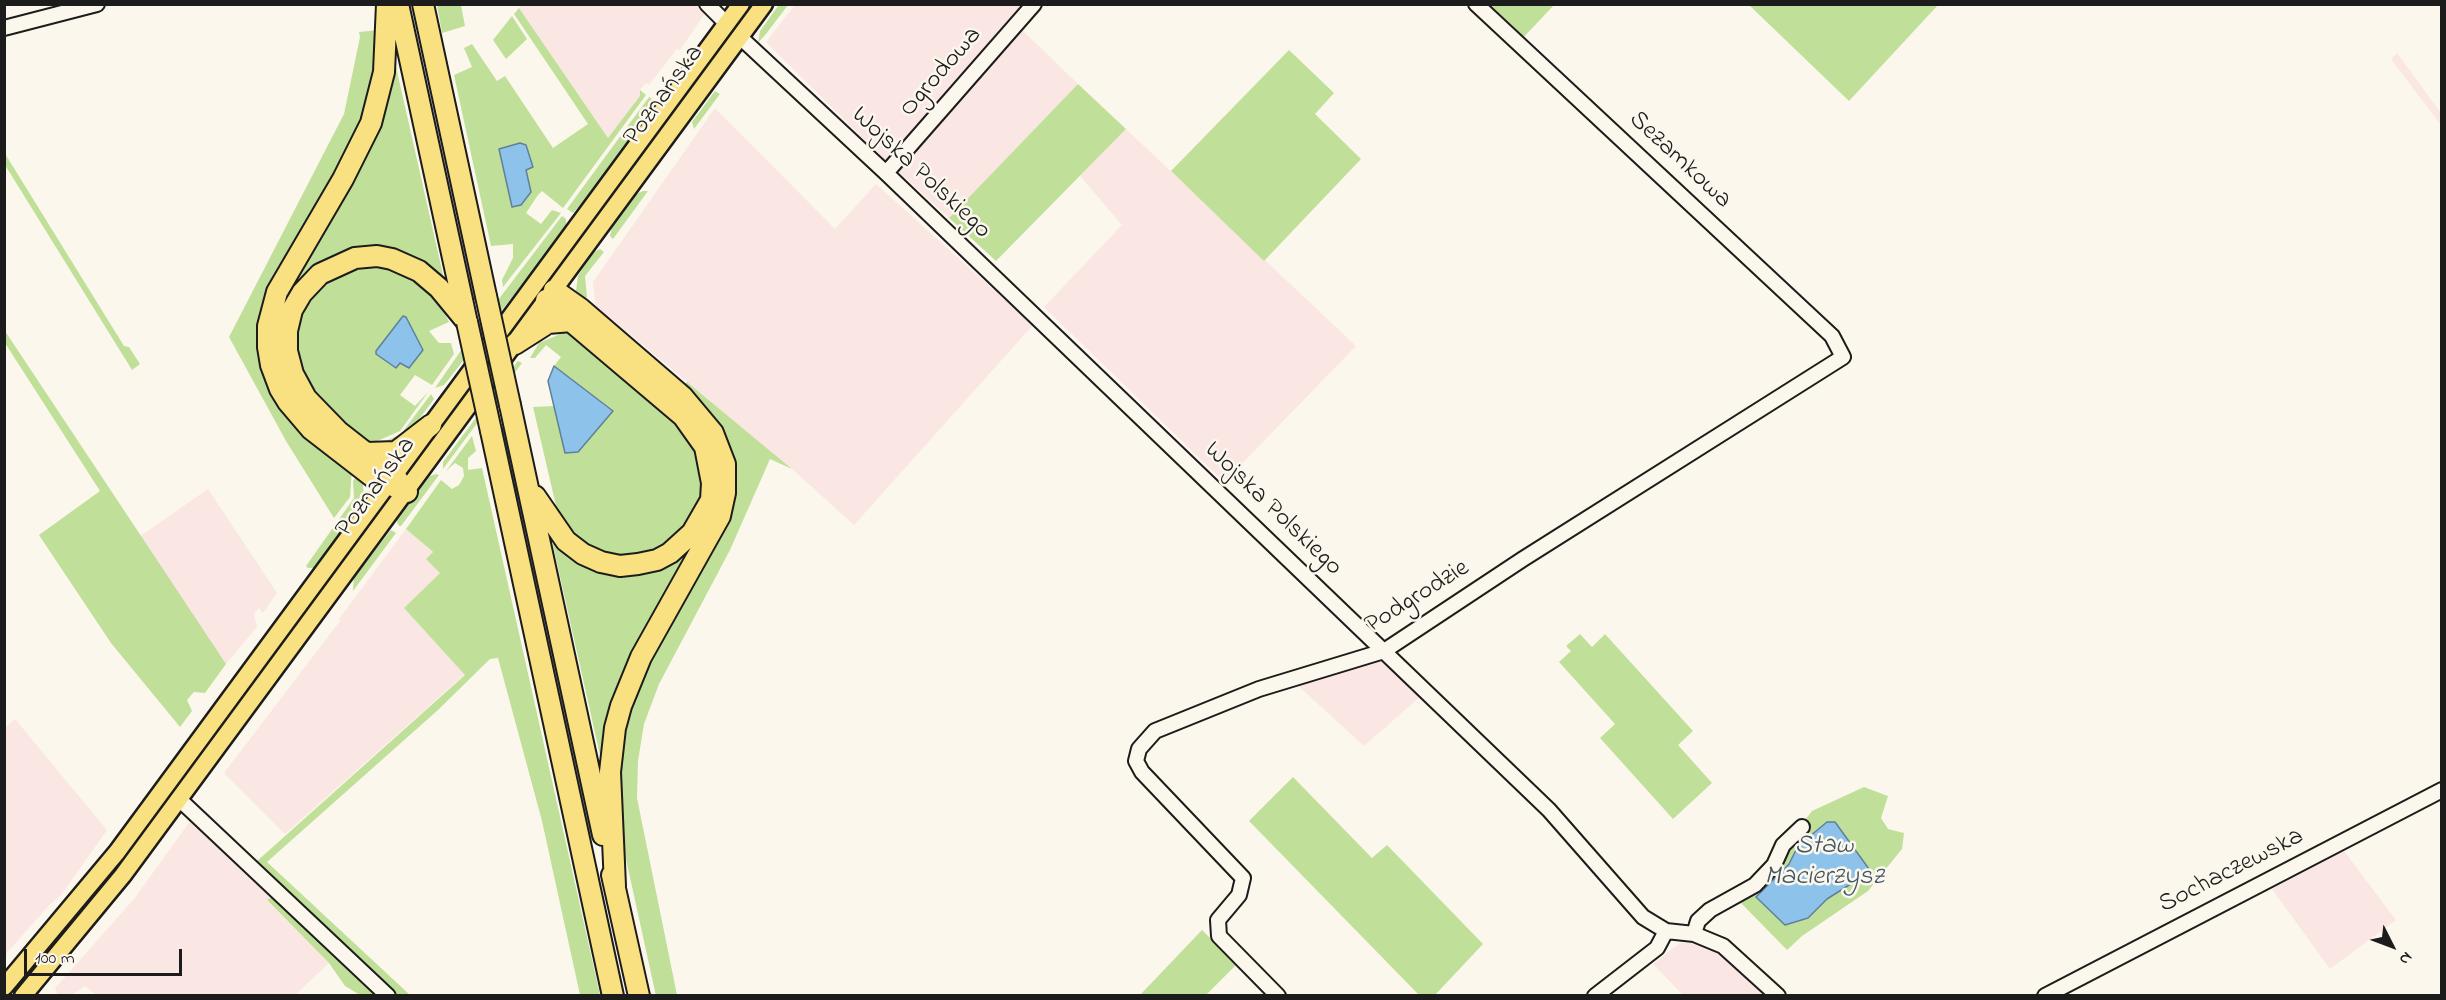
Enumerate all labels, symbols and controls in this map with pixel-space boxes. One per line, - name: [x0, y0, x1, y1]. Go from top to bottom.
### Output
- street label: Ogrodowa: [894, 21, 990, 125]
- street label: Poznańska: [618, 40, 712, 152]
- street label: Wojska Polskiego: [843, 101, 997, 247]
- street label: Sezamkowa: [1621, 105, 1737, 217]
- street label: Poznańska: [330, 432, 424, 544]
- street label: Wojska Polskiego: [1196, 436, 1348, 584]
- street label: Podgrodzie: [1360, 554, 1476, 642]
- street label: Sochaczewska: [2155, 822, 2309, 922]
- water label: Staw Macierzysz: [1764, 832, 1884, 895]
- north arrow: [2362, 916, 2422, 976]
- scale bar: [27, 937, 184, 975]
- text: 100 m: [35, 946, 75, 972]
- text: N: [2393, 946, 2418, 970]

